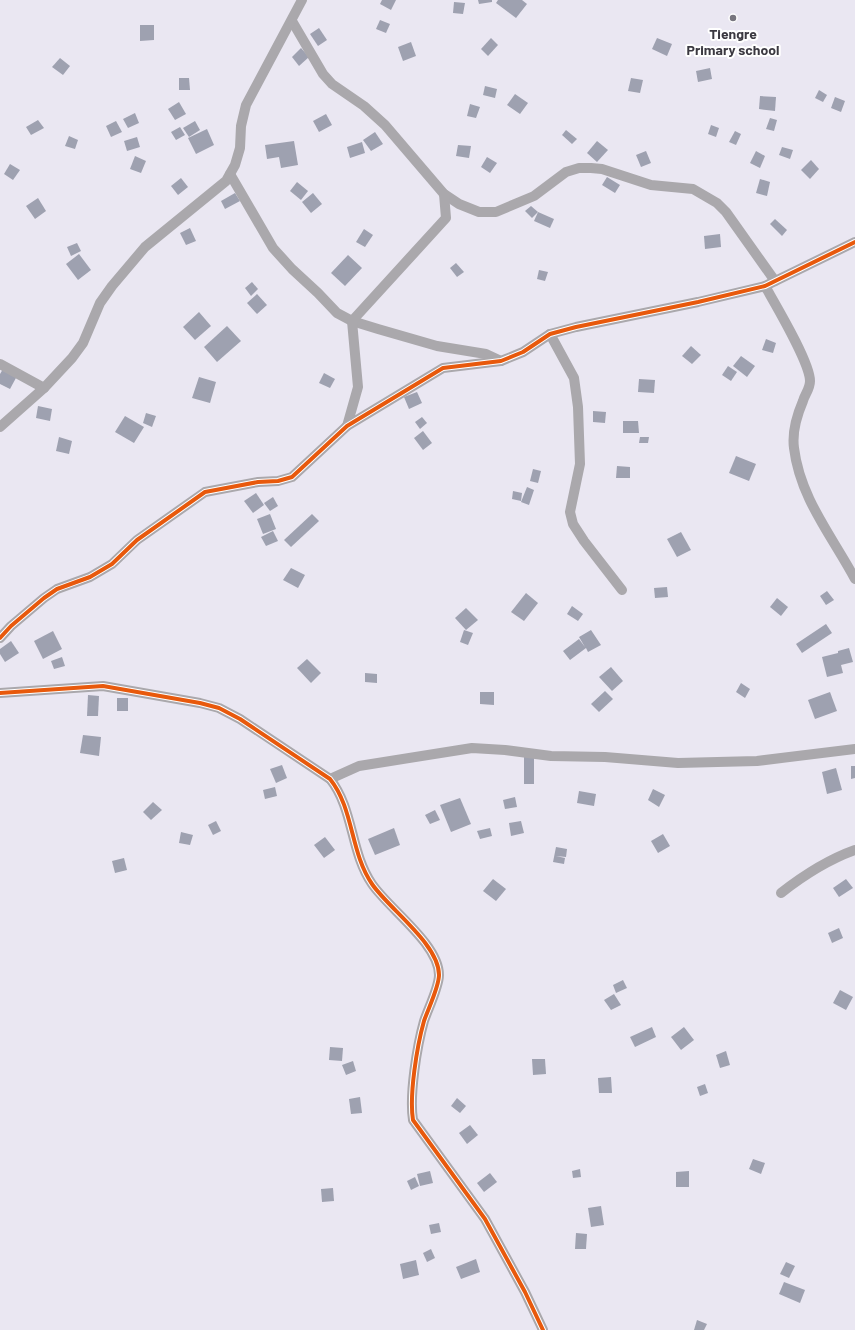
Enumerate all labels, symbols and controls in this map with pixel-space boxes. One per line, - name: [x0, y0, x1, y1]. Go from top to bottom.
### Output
- marker: Tiengre Primary school: [728, 13, 738, 23]
- place label: Tiengre Primary school: [687, 25, 779, 58]

